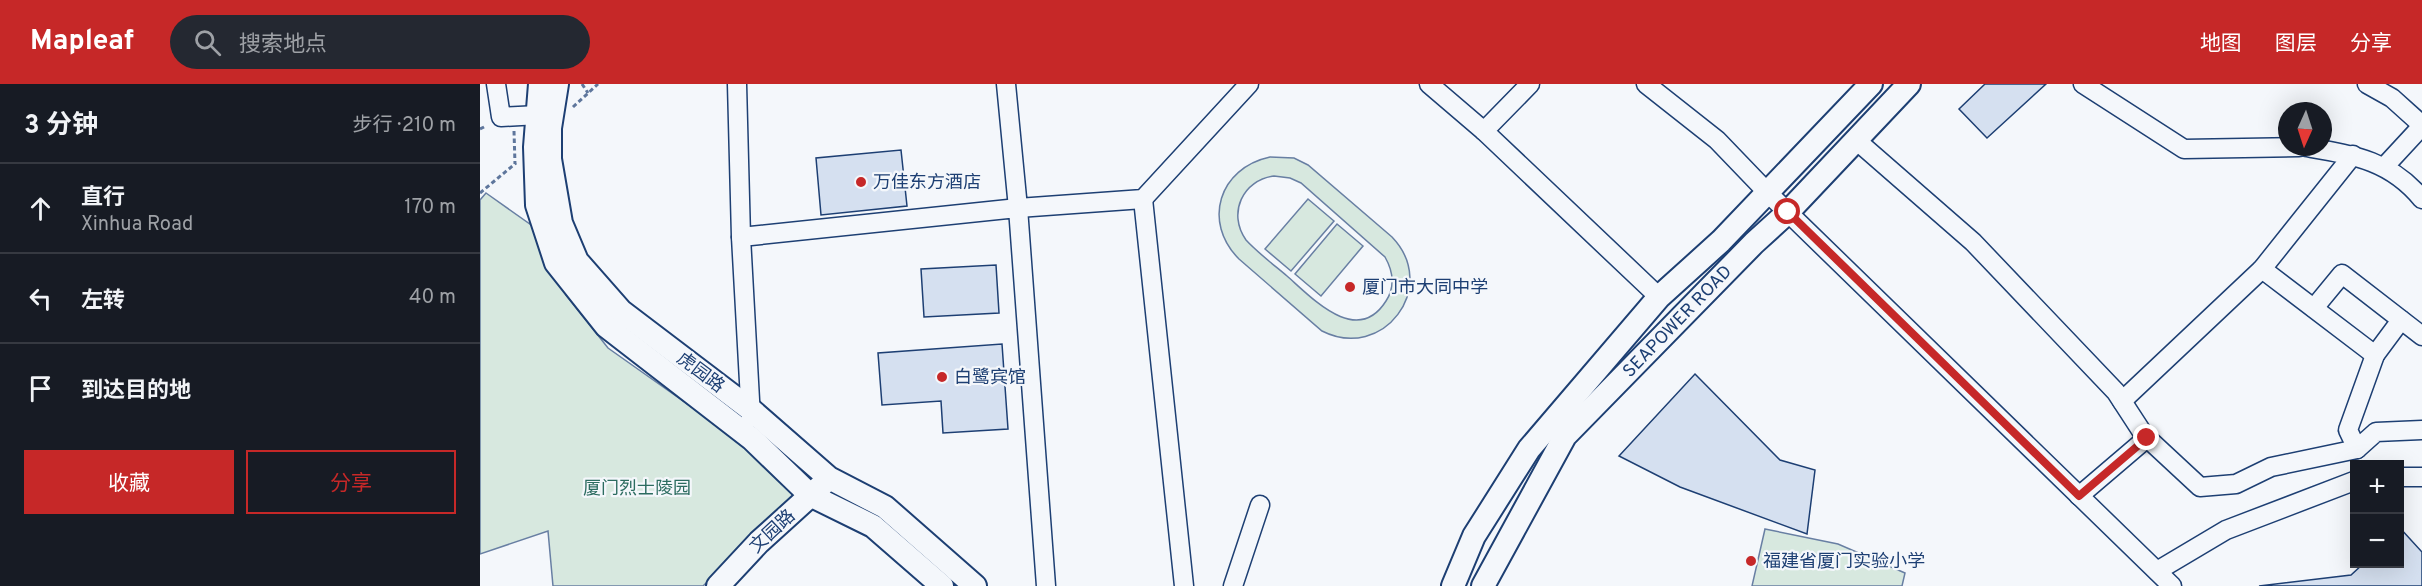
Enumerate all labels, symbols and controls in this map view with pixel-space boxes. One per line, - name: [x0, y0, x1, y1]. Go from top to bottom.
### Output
- search box: [170, 15, 590, 69]
- text: Mapleaf: [30, 24, 134, 60]
- icon: search: [191, 26, 224, 59]
- text: 地图: [2200, 31, 2242, 58]
- text: 图层: [2275, 31, 2317, 58]
- text: 分享: [2350, 31, 2392, 58]
- text: 搜索地点: [239, 32, 327, 59]
- north arrow: [2278, 102, 2332, 156]
- text: 3 分钟: [24, 110, 98, 143]
- text: 步行 · 210 m: [352, 113, 456, 139]
- place label: 万佳东方酒店: [873, 172, 981, 195]
- marker: 万佳东方酒店: [854, 175, 868, 189]
- text: 直行: [81, 185, 125, 212]
- icon: ahead: [24, 192, 57, 225]
- text: 170 m: [404, 195, 456, 221]
- route start: [1774, 198, 1800, 224]
- text: Xinhua Road: [81, 212, 193, 238]
- street label: SEAPOWER ROAD: [1618, 261, 1738, 383]
- place label: 厦门市大同中学: [1362, 277, 1488, 300]
- marker: 厦门市大同中学: [1343, 280, 1357, 294]
- icon: left: [24, 282, 57, 315]
- text: 40 m: [409, 285, 456, 311]
- text: 左转: [81, 288, 125, 315]
- street label: 虎园路: [672, 348, 729, 399]
- place label: 白鹭宾馆: [954, 367, 1026, 390]
- marker: 白鹭宾馆: [935, 370, 949, 384]
- icon: arrive: [24, 372, 57, 405]
- text: 到达目的地: [81, 378, 191, 405]
- route end: [2133, 424, 2159, 450]
- button: 收藏: [24, 450, 234, 514]
- button: 分享: [246, 450, 456, 514]
- map controls: [2350, 460, 2404, 568]
- button: +: [2350, 460, 2404, 514]
- park label: 厦门烈士陵园: [583, 478, 691, 501]
- street label: 文园路: [745, 505, 801, 559]
- button: −: [2350, 514, 2404, 568]
- place label: 福建省厦门实验小学: [1763, 551, 1925, 574]
- marker: 福建省厦门实验小学: [1744, 554, 1758, 568]

